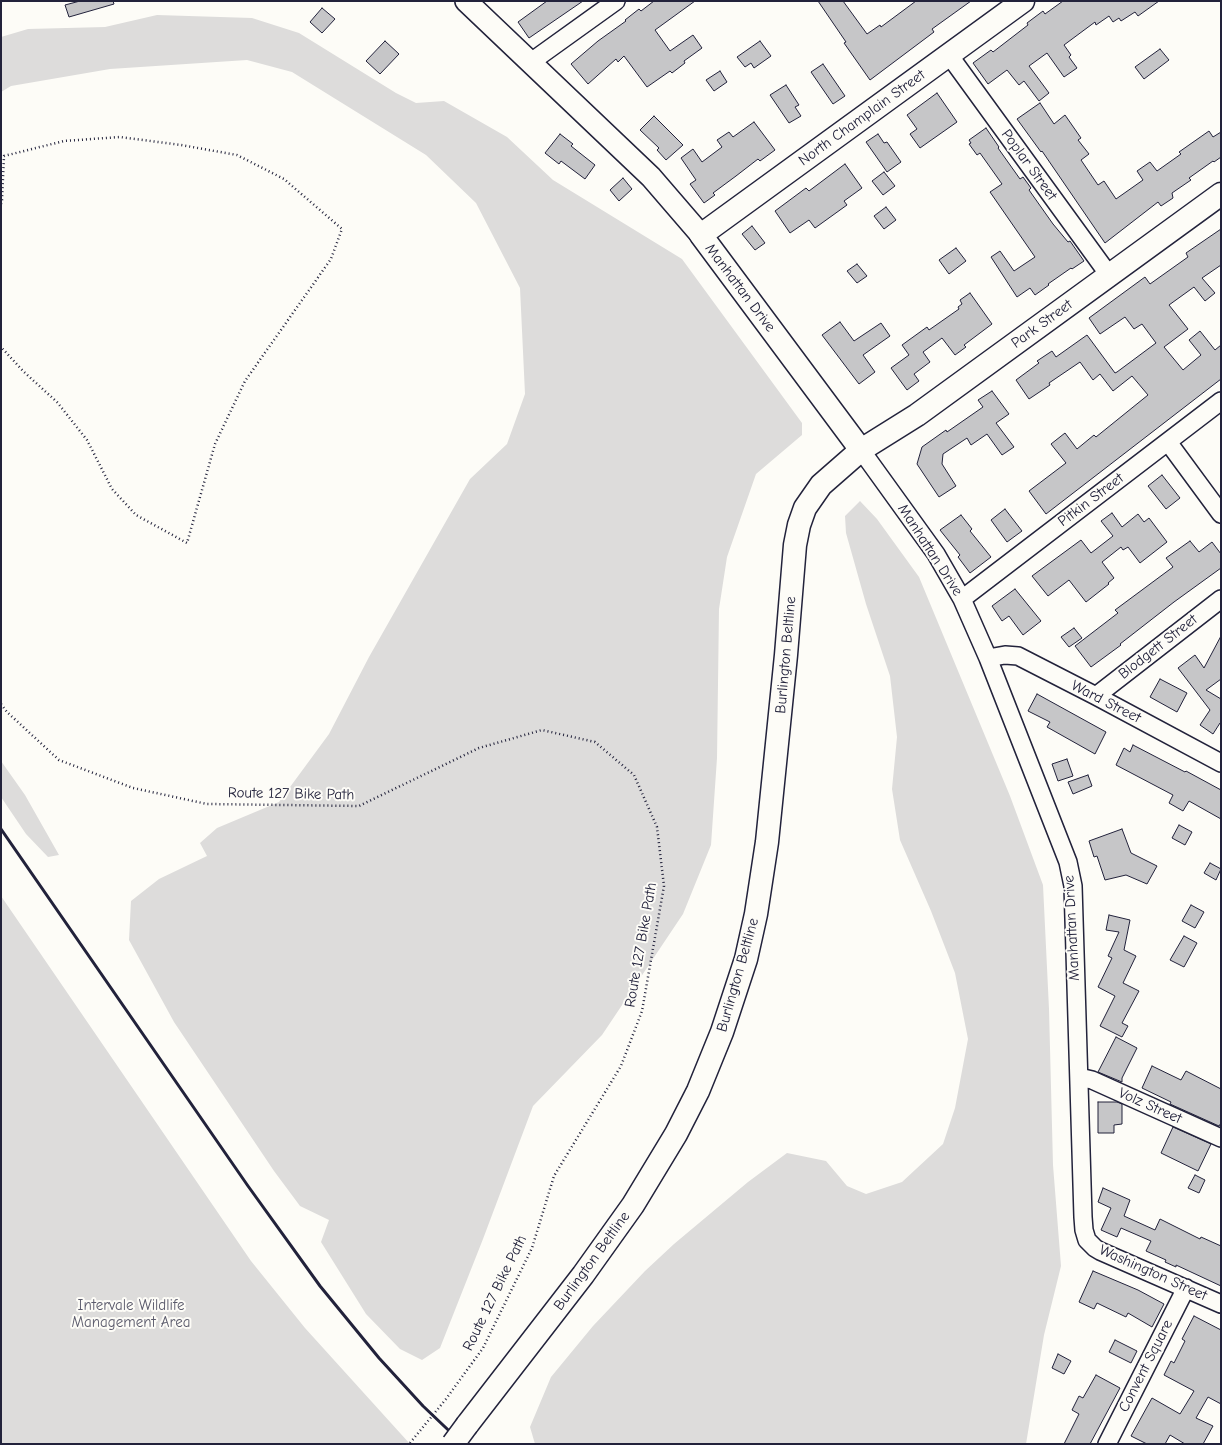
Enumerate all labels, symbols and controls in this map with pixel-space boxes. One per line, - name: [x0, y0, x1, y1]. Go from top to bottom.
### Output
- street label: North Champlain Street: [795, 66, 929, 170]
- street label: Poplar Street: [997, 126, 1061, 204]
- street label: Manhattan Drive: [701, 240, 779, 336]
- street label: Park Street: [1008, 296, 1076, 352]
- street label: Pitkin Street: [1055, 469, 1127, 531]
- street label: Manhattan Drive: [894, 501, 966, 599]
- street label: Burlington Beltline: [772, 596, 800, 714]
- street label: Blodgett Street: [1115, 611, 1201, 683]
- street label: Ward Street: [1068, 677, 1144, 727]
- street label: Route 127 Bike Path: [228, 784, 354, 804]
- street label: Manhattan Drive: [1060, 875, 1084, 981]
- street label: Route 127 Bike Path: [621, 881, 661, 1009]
- street label: Burlington Beltline: [713, 916, 763, 1034]
- street label: Volz Street: [1116, 1084, 1184, 1128]
- street label: Burlington Beltline: [550, 1208, 634, 1314]
- street label: Route 127 Bike Path: [459, 1232, 531, 1354]
- street label: Washington Street: [1096, 1241, 1210, 1305]
- park label: Intervale Wildlife Management Area: [72, 1297, 190, 1332]
- street label: Convent Square: [1115, 1317, 1177, 1415]

